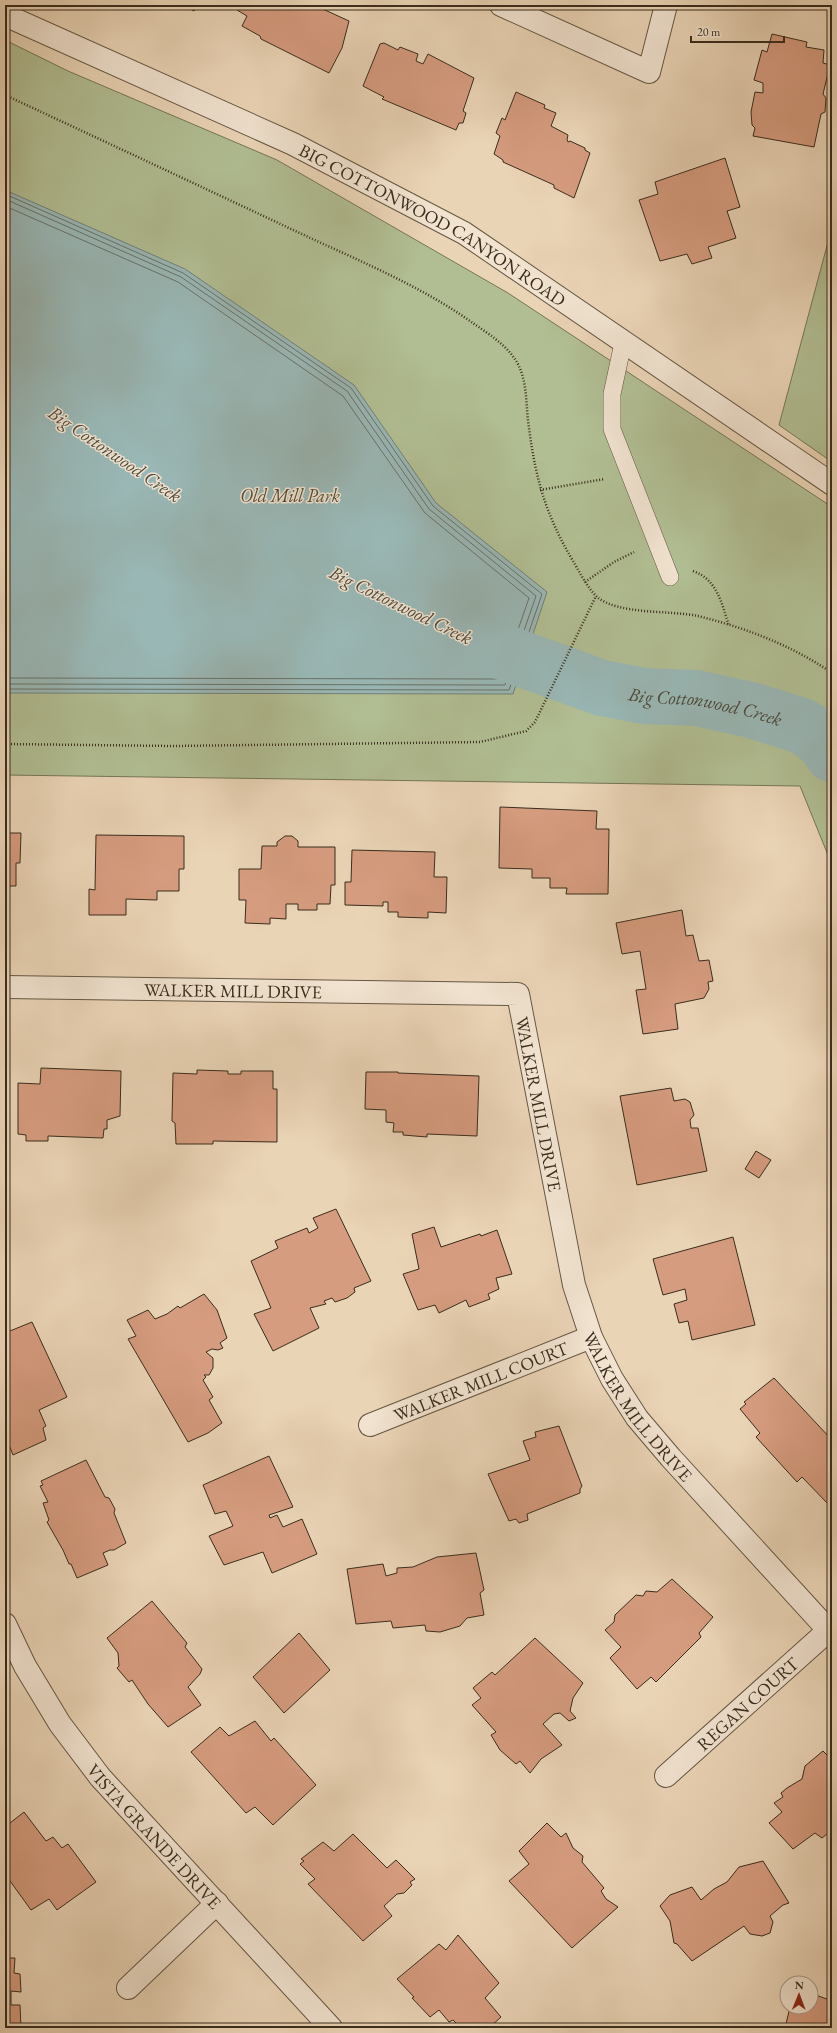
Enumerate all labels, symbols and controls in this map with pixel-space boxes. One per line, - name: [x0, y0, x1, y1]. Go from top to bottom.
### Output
- scale bar: [691, 18, 784, 44]
- text: 20 m: [697, 24, 721, 40]
- street label: BIG COTTONWOOD CANYON ROAD: [296, 138, 571, 311]
- water label: Big Cottonwood Creek: [43, 399, 187, 508]
- park label: Old Mill Park: [240, 484, 340, 507]
- water label: Big Cottonwood Creek: [325, 559, 477, 651]
- water label: Big Cottonwood Creek: [625, 681, 786, 732]
- street label: WALKER MILL DRIVE: [144, 977, 322, 1003]
- street label: WALKER MILL DRIVE: [511, 1014, 567, 1193]
- street label: WALKER MILL DRIVE: [578, 1327, 698, 1486]
- street label: WALKER MILL COURT: [390, 1336, 572, 1426]
- street label: REGAN COURT: [691, 1651, 804, 1755]
- street label: VISTA GRANDE DRIVE: [82, 1759, 227, 1913]
- north arrow: [779, 1975, 819, 2015]
- text: N: [795, 1978, 804, 1992]

